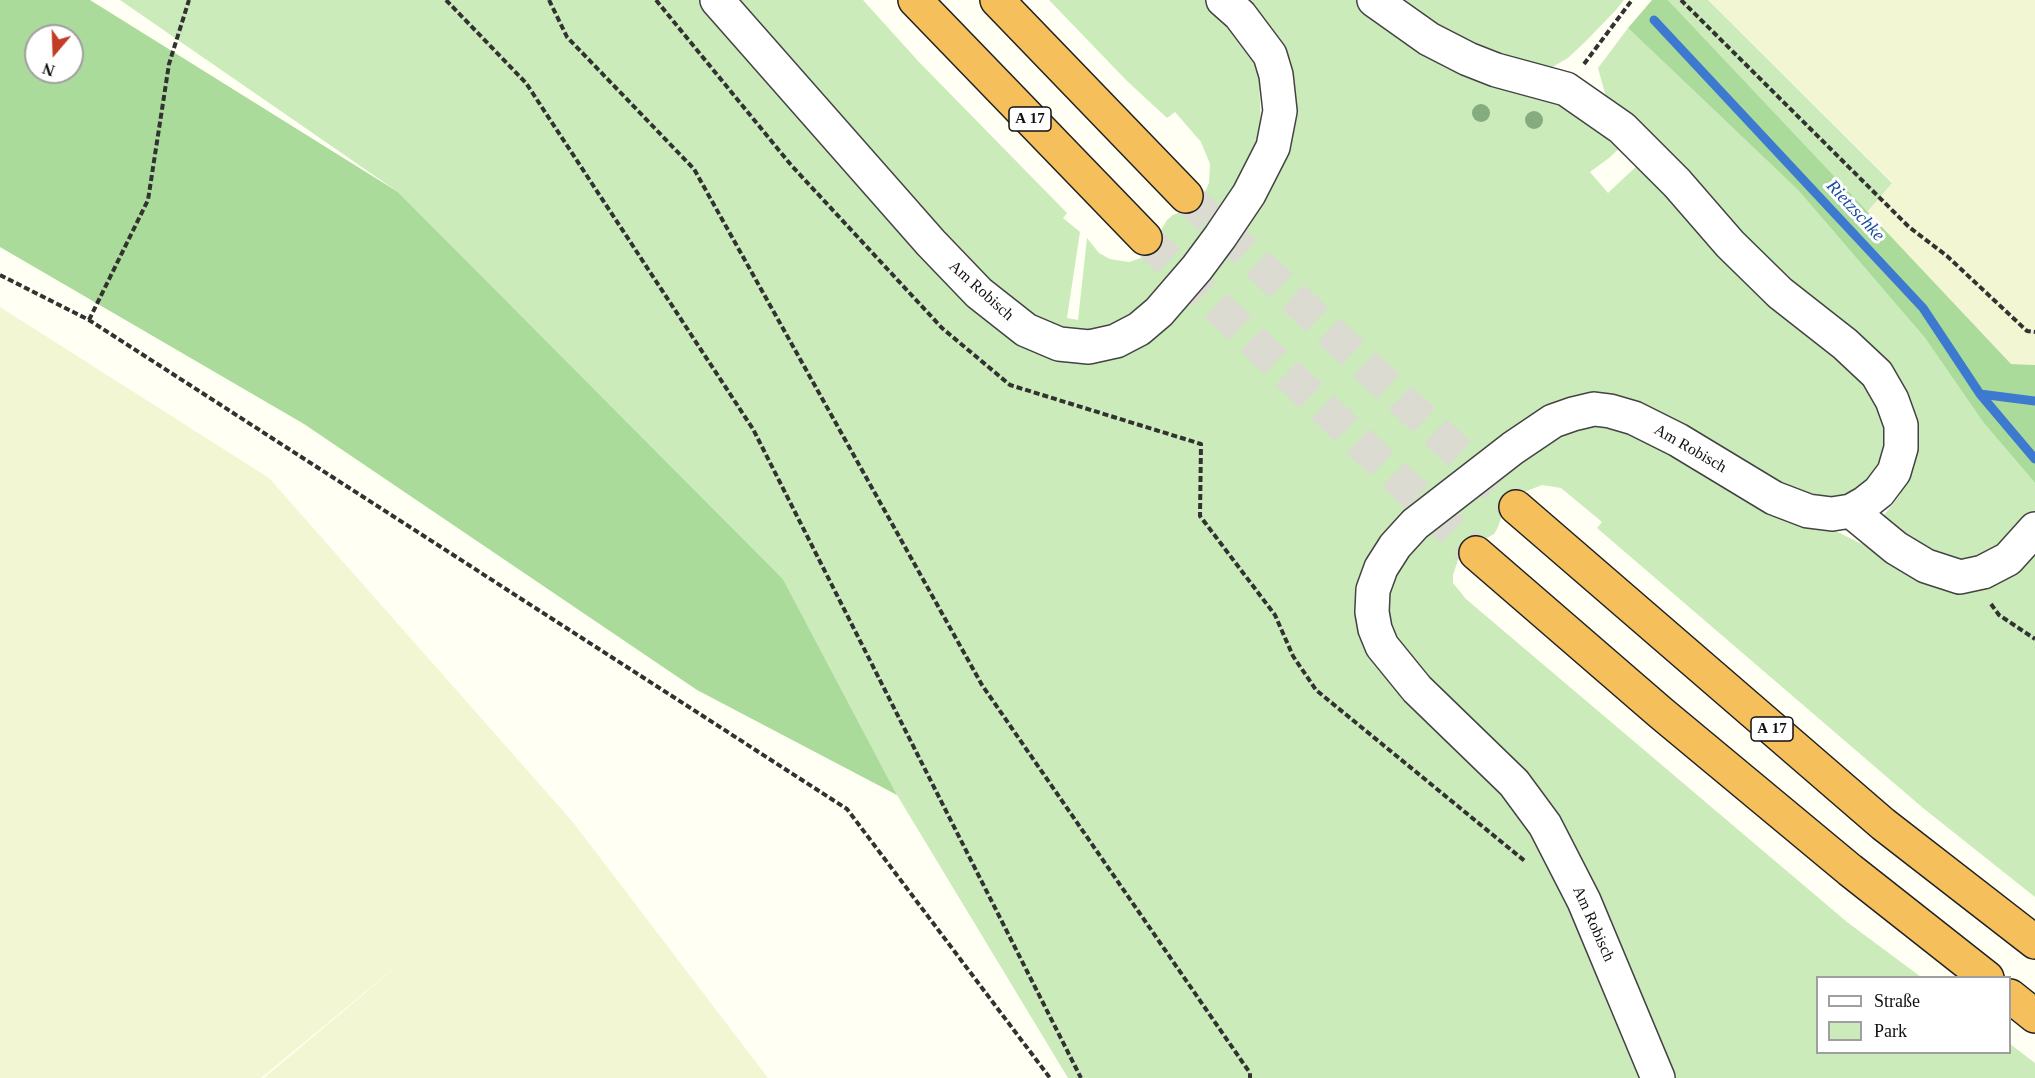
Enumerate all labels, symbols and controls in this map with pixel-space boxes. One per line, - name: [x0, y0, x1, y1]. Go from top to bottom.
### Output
- north arrow: [24, 24, 84, 84]
- text: N: [40, 60, 57, 80]
- road number: A 17: [1009, 107, 1051, 131]
- water label: Rietzschke: [1821, 176, 1889, 246]
- street label: Am Robisch: [945, 257, 1017, 325]
- street label: Am Robisch: [1650, 421, 1730, 477]
- road number: A 17: [1751, 717, 1793, 741]
- street label: Am Robisch: [1568, 883, 1618, 965]
- legend: [1816, 976, 2011, 1054]
- text: Straße: [1874, 991, 1920, 1011]
- text: Park: [1874, 1021, 1907, 1041]

